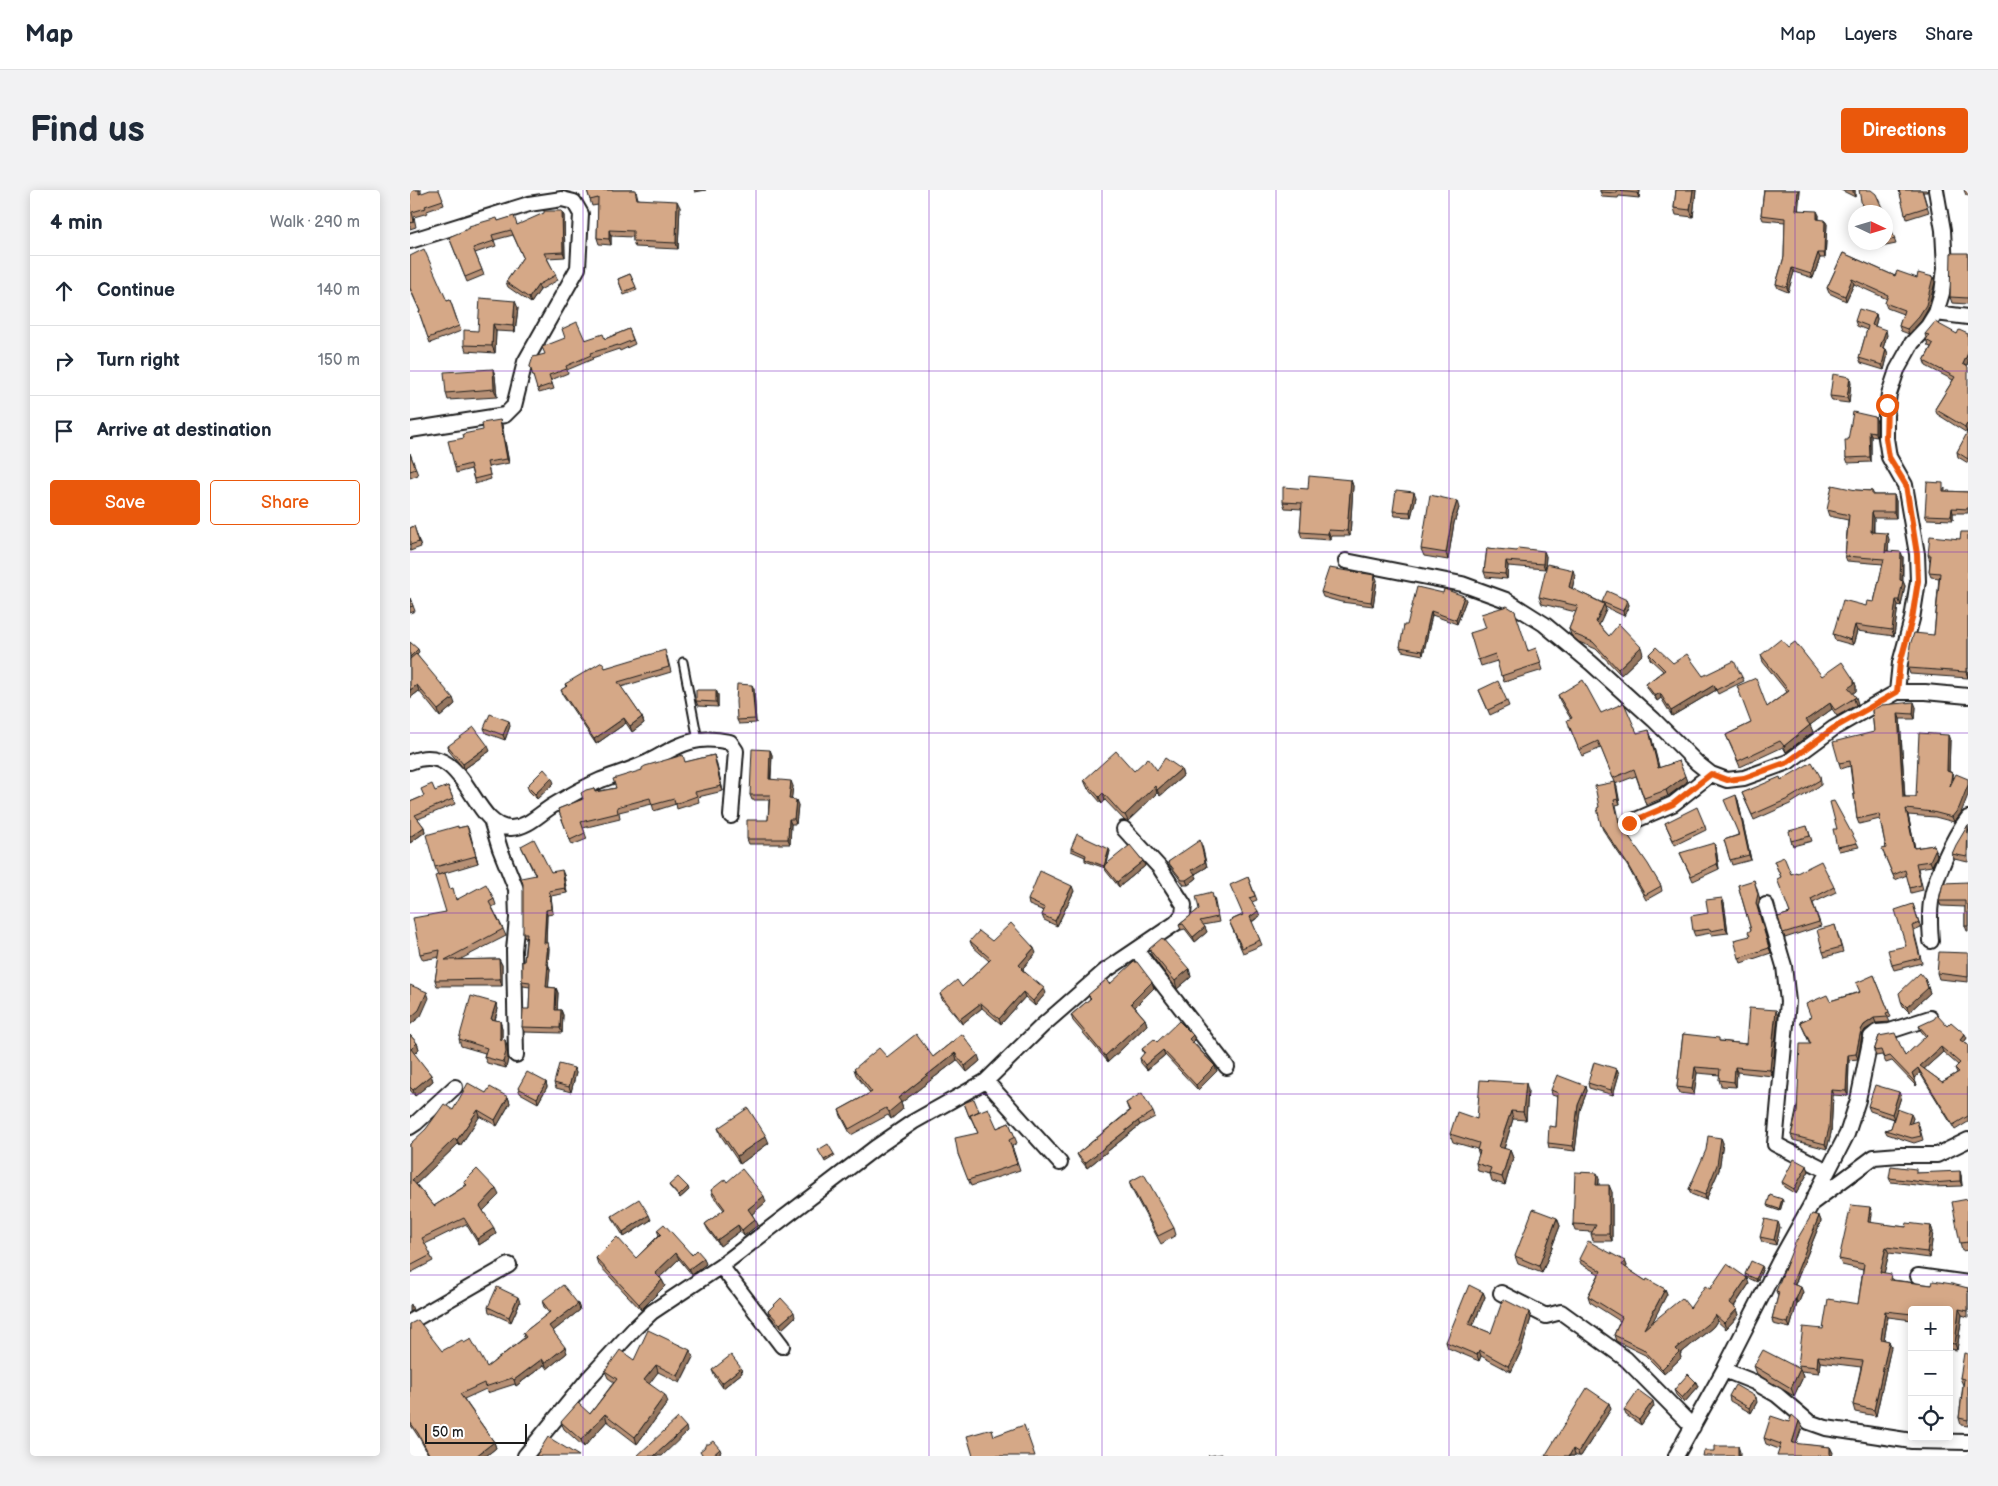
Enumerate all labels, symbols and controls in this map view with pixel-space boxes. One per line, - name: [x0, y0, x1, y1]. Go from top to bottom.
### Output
- text: Map: [25, 20, 73, 49]
- text: Map: [1780, 24, 1816, 45]
- text: Layers: [1844, 24, 1897, 45]
- text: Share: [1925, 24, 1973, 45]
- button: Directions: [1841, 108, 1968, 153]
- text: Find us: [30, 109, 145, 152]
- north arrow: [1848, 205, 1893, 250]
- text: 4 min: [50, 210, 103, 235]
- text: Walk · 290 m: [270, 213, 360, 232]
- icon: ahead: [50, 277, 78, 305]
- text: Continue: [97, 279, 175, 302]
- text: 140 m: [317, 281, 360, 300]
- icon: right: [50, 347, 78, 375]
- text: Turn right: [97, 349, 180, 372]
- text: 150 m: [318, 351, 360, 370]
- route start: [1876, 394, 1899, 417]
- icon: arrive: [50, 417, 78, 445]
- text: Arrive at destination: [97, 419, 272, 442]
- button: Save: [50, 480, 200, 525]
- button: Share: [210, 480, 360, 525]
- route end: [1618, 812, 1641, 835]
- map controls: [1908, 1306, 1953, 1441]
- button: +: [1908, 1306, 1953, 1351]
- button: −: [1908, 1351, 1953, 1396]
- button: locate: [1908, 1396, 1953, 1441]
- scale bar: [425, 1421, 528, 1444]
- text: 50 m: [432, 1424, 464, 1441]

